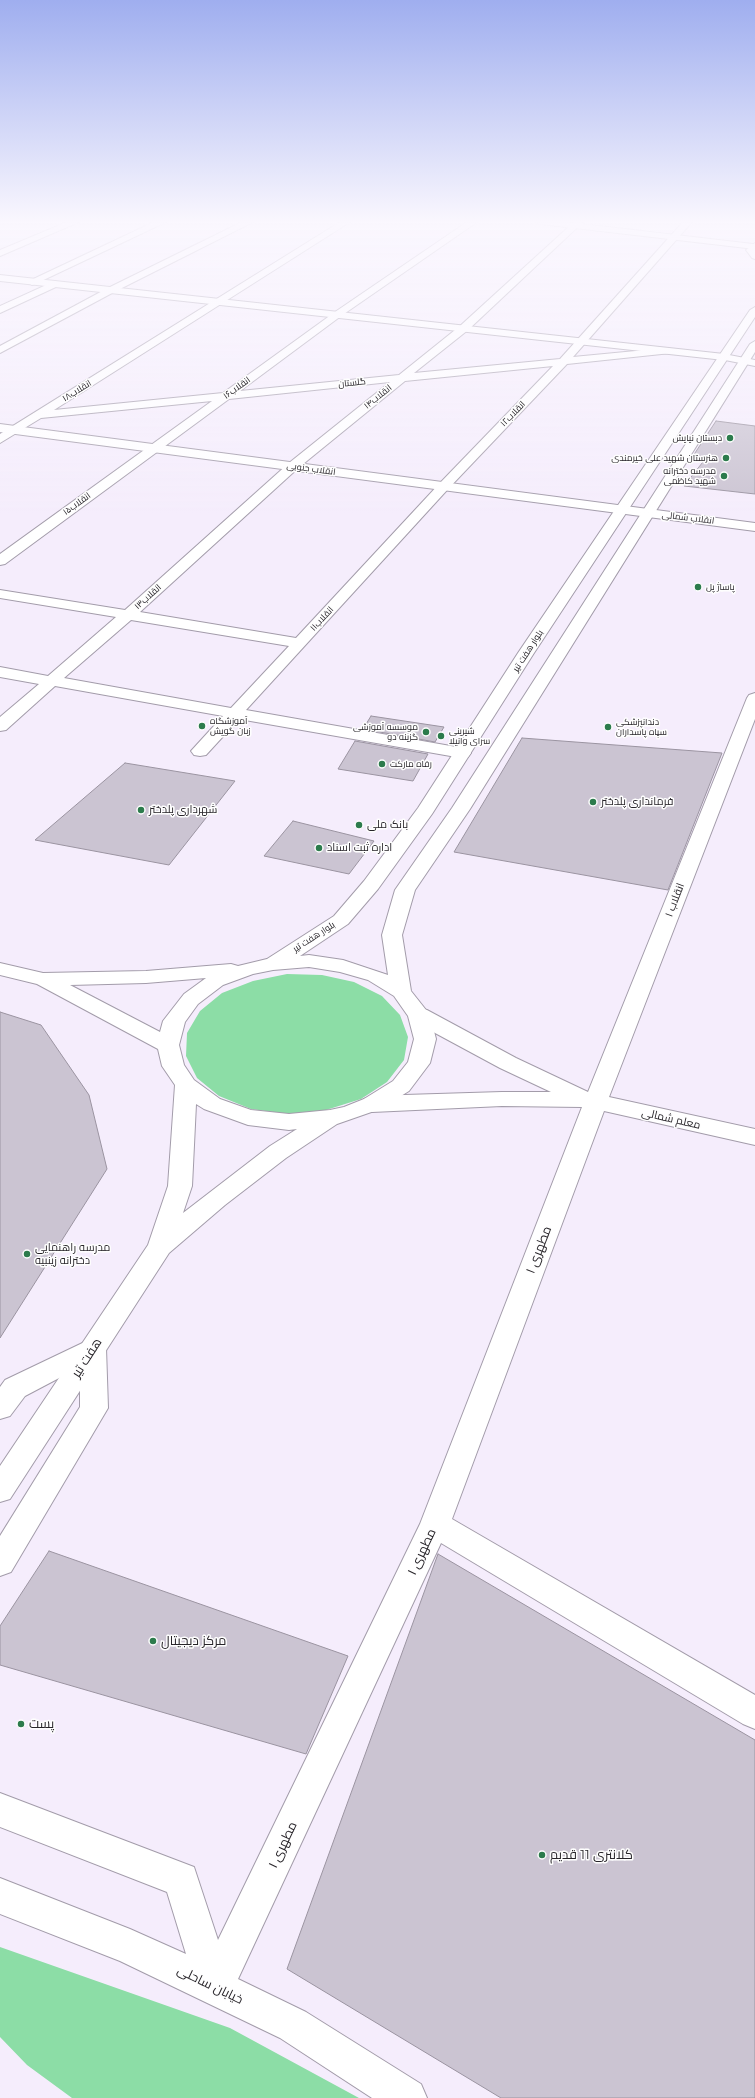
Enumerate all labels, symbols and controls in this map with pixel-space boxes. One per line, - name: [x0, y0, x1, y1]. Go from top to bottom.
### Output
- street label: انقلاب۱۶: [221, 375, 253, 401]
- street label: گلستان: [338, 376, 366, 390]
- street label: انقلاب۱۸: [61, 378, 93, 404]
- street label: انقلاب۱۴: [362, 383, 394, 411]
- street label: انقلاب۱۲: [498, 399, 528, 429]
- place label: دبستان نیایش: [673, 433, 722, 443]
- marker: دبستان نیایش: [725, 433, 735, 443]
- place label: هنرستان شهید علی خیرمندی: [611, 453, 718, 463]
- marker: هنرستان شهید علی خیرمندی: [721, 453, 731, 463]
- street label: انقلاب جنوبی: [286, 460, 336, 478]
- place label: مدرسه دخترانه شهید کاظمی: [663, 466, 716, 487]
- marker: مدرسه دخترانه شهید کاظمی: [719, 471, 729, 481]
- street label: انقلاب۱۵: [61, 490, 93, 518]
- street label: انقلاب شمالی: [661, 509, 715, 527]
- street label: انقلاب۱۳: [132, 582, 164, 612]
- marker: پاساژ پل: [693, 582, 703, 592]
- place label: پاساژ پل: [706, 582, 735, 592]
- street label: انقلاب۱۱: [308, 605, 336, 633]
- street label: بلوار هفت تیر: [510, 628, 546, 674]
- place label: آموزشگاه زبان گویش: [210, 716, 251, 737]
- place label: دندانپزشکی سپاه پاسداران: [616, 717, 667, 738]
- marker: آموزشگاه زبان گویش: [197, 721, 207, 731]
- place label: موسسه آموزشی گزینه دو: [353, 722, 418, 743]
- marker: دندانپزشکی سپاه پاسداران: [603, 722, 613, 732]
- place label: شیرینی سرای وانیلا: [449, 726, 490, 747]
- marker: موسسه آموزشی گزینه دو: [421, 727, 431, 737]
- marker: شیرینی سرای وانیلا: [436, 731, 446, 741]
- marker: رفاه مارکت: [377, 759, 387, 769]
- place label: رفاه مارکت: [390, 759, 432, 769]
- place label: فرمانداری پلدختر: [601, 795, 674, 809]
- marker: فرمانداری پلدختر: [588, 797, 598, 807]
- place label: شهرداری پلدختر: [149, 803, 217, 817]
- marker: شهرداری پلدختر: [136, 805, 146, 815]
- place label: بانک ملی: [367, 818, 408, 832]
- marker: بانک ملی: [354, 820, 364, 830]
- place label: اداره ثبت اسناد: [327, 841, 392, 855]
- marker: اداره ثبت اسناد: [314, 843, 324, 853]
- street label: انقلاب ۱: [663, 881, 687, 919]
- street label: بلوار هفت تیر: [291, 919, 337, 955]
- street label: معلم شمالی: [640, 1106, 702, 1132]
- street label: مطهری ۱: [523, 1224, 555, 1276]
- place label: مدرسه راهنمایی دخترانه زینبیه: [35, 1241, 110, 1267]
- marker: مدرسه راهنمایی دخترانه زینبیه: [22, 1249, 32, 1259]
- street label: هفت تیر: [69, 1335, 105, 1381]
- street label: مطهری ۱: [404, 1526, 440, 1578]
- place label: مرکز دیجیتال: [161, 1633, 226, 1649]
- marker: مرکز دیجیتال: [148, 1636, 158, 1646]
- place label: پست: [29, 1716, 54, 1732]
- marker: پست: [16, 1719, 26, 1729]
- street label: مطهری ۱: [265, 1819, 301, 1871]
- place label: کلانتری 11 قدیم: [550, 1847, 633, 1863]
- marker: کلانتری 11 قدیم: [537, 1850, 547, 1860]
- street label: خیابان ساحلی: [174, 1962, 246, 2008]

